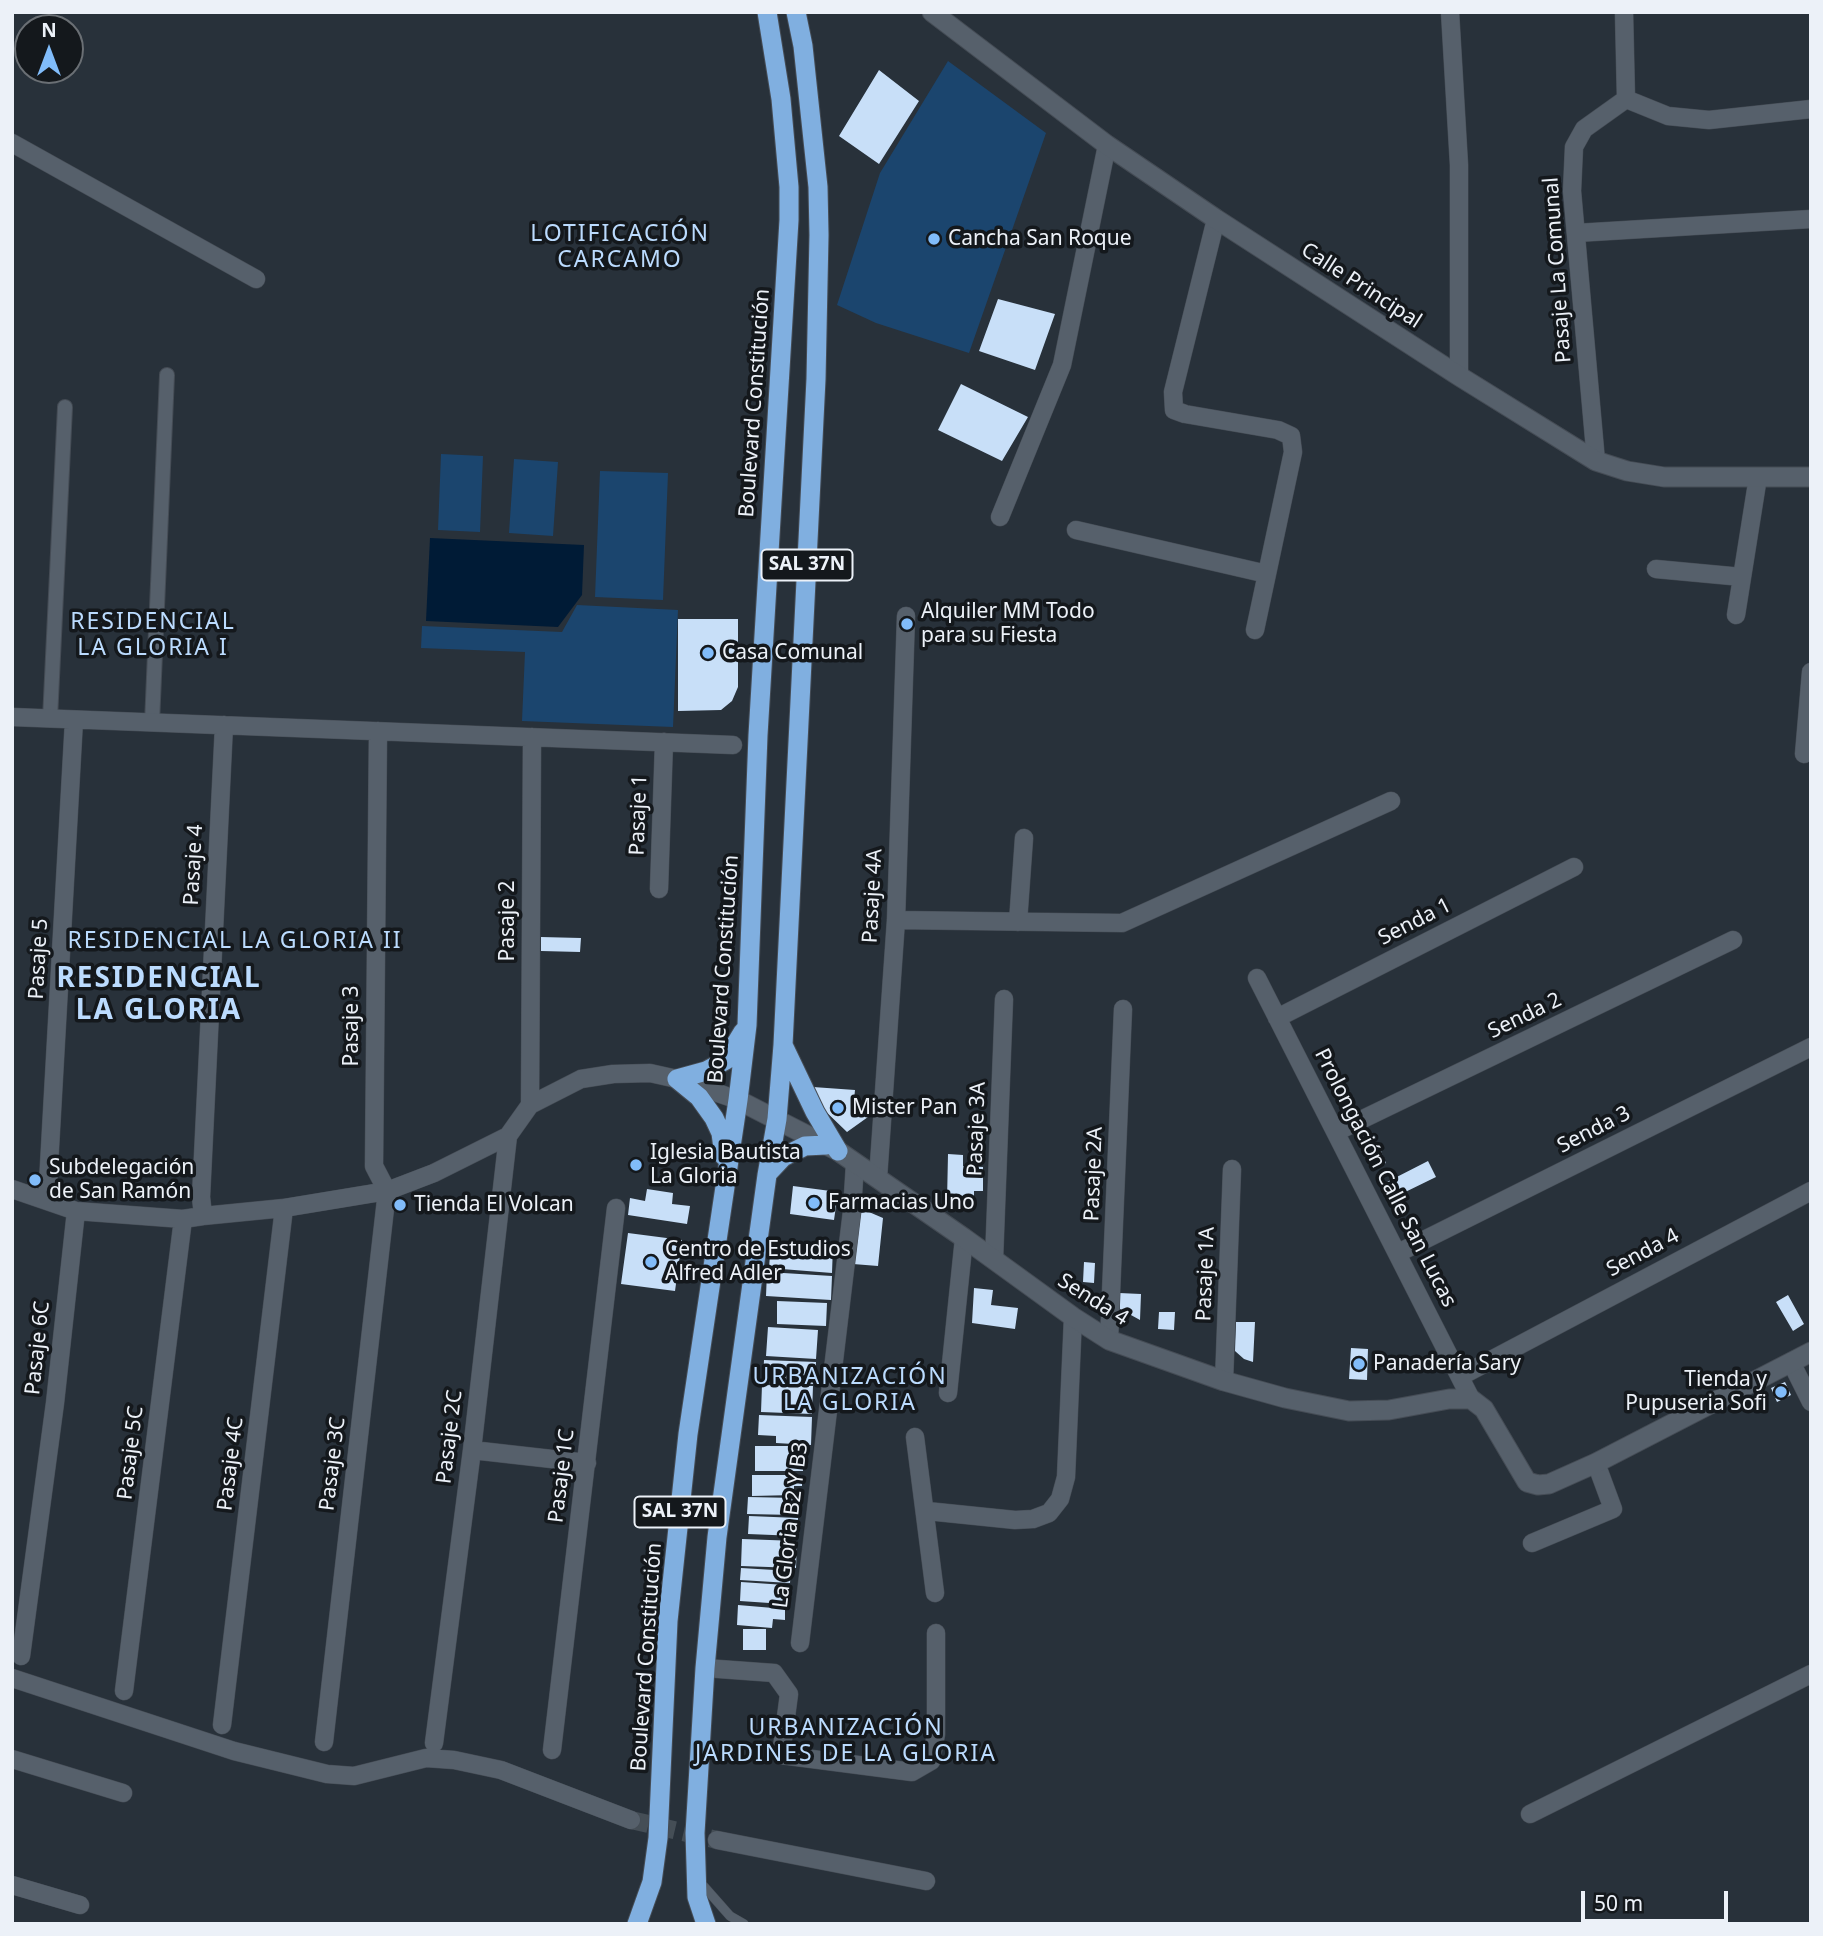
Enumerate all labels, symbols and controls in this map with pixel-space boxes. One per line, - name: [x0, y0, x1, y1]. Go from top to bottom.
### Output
- north arrow: [14, 14, 84, 84]
- text: N: [41, 17, 57, 43]
- street label: Pasaje La Comunal: [1539, 176, 1577, 364]
- district label: LOTIFICACIÓN CARCAMO: [532, 220, 708, 274]
- place label: Cancha San Roque: [948, 226, 1132, 252]
- marker: Cancha San Roque: [926, 231, 942, 247]
- street label: Calle Principal: [1296, 238, 1426, 334]
- street label: Boulevard Constitución: [734, 288, 776, 518]
- road number: SAL 37N: [762, 550, 852, 580]
- place label: Alquiler MM Todo para su Fiesta: [921, 599, 1095, 649]
- district label: RESIDENCIAL LA GLORIA I: [72, 608, 234, 662]
- marker: Alquiler MM Todo para su Fiesta: [899, 616, 915, 632]
- place label: Casa Comunal: [722, 640, 863, 666]
- marker: Casa Comunal: [700, 645, 716, 661]
- street label: Pasaje 1: [625, 774, 653, 856]
- street label: Pasaje 4: [179, 824, 209, 906]
- street label: Pasaje 4A: [858, 848, 888, 944]
- street label: Boulevard Constitución: [703, 854, 745, 1084]
- street label: Pasaje 2: [495, 880, 521, 962]
- street label: Senda 1: [1374, 893, 1456, 951]
- street label: Pasaje 5: [24, 918, 54, 1000]
- district label: RESIDENCIAL LA GLORIA II: [70, 927, 400, 955]
- district label: RESIDENCIAL LA GLORIA: [58, 962, 260, 1028]
- street label: Pasaje 3: [339, 985, 365, 1067]
- street label: Senda 2: [1484, 987, 1566, 1045]
- street label: Prolongación Calle San Lucas: [1309, 1044, 1461, 1312]
- street label: Pasaje 3A: [963, 1081, 991, 1177]
- place label: Mister Pan: [852, 1095, 958, 1121]
- marker: Mister Pan: [830, 1100, 846, 1116]
- street label: Senda 3: [1553, 1101, 1635, 1159]
- street label: Pasaje 2A: [1080, 1126, 1108, 1222]
- place label: Iglesia Bautista La Gloria: [650, 1140, 801, 1190]
- place label: Subdelegación de San Ramón: [49, 1155, 194, 1205]
- marker: Iglesia Bautista La Gloria: [628, 1157, 644, 1173]
- marker: Subdelegación de San Ramón: [27, 1172, 43, 1188]
- place label: Farmacias Uno: [828, 1190, 975, 1216]
- place label: Tienda El Volcan: [414, 1192, 574, 1218]
- marker: Farmacias Uno: [806, 1195, 822, 1211]
- marker: Tienda El Volcan: [392, 1197, 408, 1213]
- street label: Senda 4: [1602, 1223, 1684, 1283]
- street label: Pasaje 1A: [1192, 1226, 1220, 1322]
- place label: Centro de Estudios Alfred Adler: [665, 1237, 851, 1287]
- marker: Centro de Estudios Alfred Adler: [643, 1254, 659, 1270]
- street label: Senda 4: [1053, 1269, 1133, 1331]
- street label: Pasaje 6C: [21, 1300, 55, 1396]
- place label: Panadería Sary: [1373, 1351, 1521, 1377]
- marker: Panadería Sary: [1351, 1356, 1367, 1372]
- district label: URBANIZACIÓN LA GLORIA: [754, 1363, 946, 1417]
- place label: Tienda y Pupuseria Sofi: [1625, 1367, 1767, 1417]
- marker: Tienda y Pupuseria Sofi: [1773, 1384, 1789, 1400]
- street label: Pasaje 2C: [432, 1389, 468, 1485]
- street label: Pasaje 5C: [113, 1405, 149, 1501]
- street label: Pasaje 4C: [213, 1416, 249, 1512]
- street label: Pasaje 3C: [315, 1416, 351, 1512]
- street label: Pasaje 1C: [544, 1428, 580, 1524]
- street label: La Gloria B2 Y B3: [768, 1441, 814, 1609]
- road number: SAL 37N: [634, 1496, 726, 1528]
- street label: Boulevard Constitución: [626, 1542, 668, 1772]
- district label: URBANIZACIÓN JARDINES DE LA GLORIA: [698, 1714, 994, 1768]
- scale bar: [1585, 1876, 1732, 1920]
- text: 50 m: [1594, 1889, 1643, 1917]

